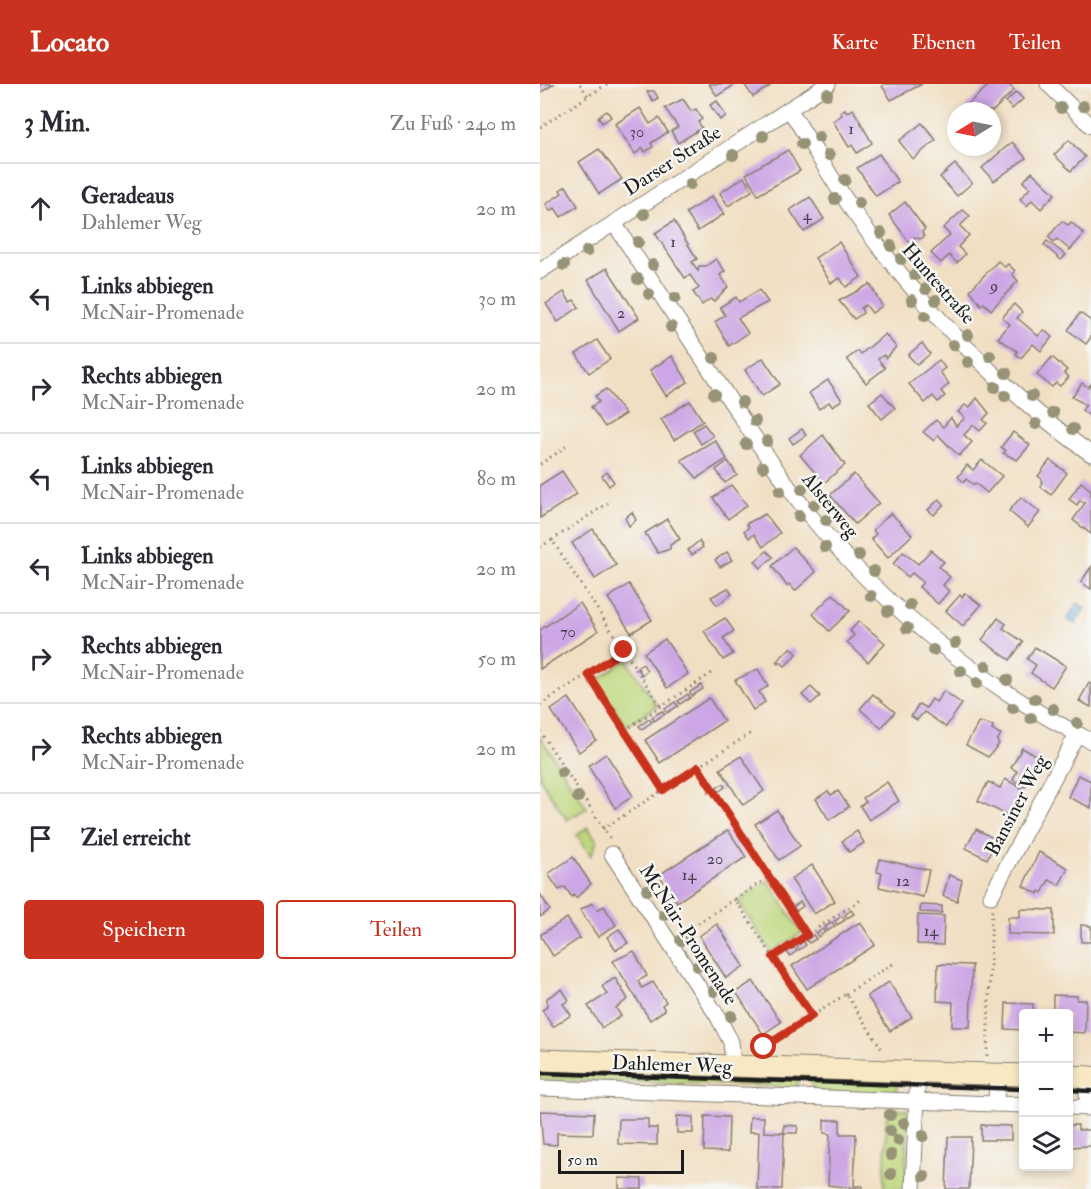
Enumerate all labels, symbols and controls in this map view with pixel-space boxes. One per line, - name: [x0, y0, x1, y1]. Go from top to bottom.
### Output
- text: Locato: [30, 25, 109, 60]
- text: Karte: [831, 29, 878, 56]
- text: Ebenen: [911, 29, 976, 56]
- text: Teilen: [1009, 29, 1061, 56]
- north arrow: [947, 102, 1001, 156]
- text: 3 Min.: [24, 107, 90, 139]
- text: Zu Fuß · 240 m: [390, 111, 516, 136]
- house number: 1: [848, 119, 854, 139]
- street label: Darser Straße: [619, 120, 726, 201]
- house number: 30: [630, 122, 644, 142]
- text: Geradeaus: [81, 182, 174, 210]
- icon: ahead: [24, 192, 57, 225]
- text: 20 m: [476, 196, 516, 221]
- house number: 4: [803, 205, 813, 225]
- text: Dahlemer Weg: [81, 210, 202, 235]
- house number: 1: [670, 232, 676, 252]
- street label: Huntestraße: [896, 237, 981, 329]
- text: Links abbiegen: [81, 272, 214, 300]
- house number: 9: [989, 276, 998, 296]
- icon: left: [24, 282, 57, 315]
- text: 30 m: [478, 286, 516, 311]
- text: McNair-Promenade: [81, 300, 244, 325]
- house number: 2: [617, 303, 625, 323]
- text: Rechts abbiegen: [81, 362, 222, 390]
- icon: right: [24, 372, 57, 405]
- text: 20 m: [476, 376, 516, 401]
- text: McNair-Promenade: [81, 390, 244, 415]
- text: Links abbiegen: [81, 452, 214, 480]
- icon: left: [24, 462, 57, 495]
- text: 80 m: [477, 466, 516, 491]
- street label: Alsterweg: [796, 467, 865, 544]
- text: McNair-Promenade: [81, 480, 244, 505]
- text: Links abbiegen: [81, 542, 214, 570]
- icon: left: [24, 552, 57, 585]
- text: 20 m: [476, 556, 516, 581]
- text: McNair-Promenade: [81, 570, 244, 595]
- house number: 70: [560, 622, 576, 642]
- text: Rechts abbiegen: [81, 632, 222, 660]
- route end: [610, 636, 636, 662]
- icon: right: [24, 642, 57, 675]
- text: 50 m: [477, 646, 516, 671]
- text: McNair-Promenade: [81, 660, 244, 685]
- text: Rechts abbiegen: [81, 722, 222, 750]
- icon: right: [24, 732, 57, 765]
- text: 20 m: [476, 736, 516, 761]
- street label: Bansiner Weg: [979, 749, 1054, 860]
- text: McNair-Promenade: [81, 750, 244, 775]
- icon: arrive: [24, 822, 57, 855]
- text: Ziel erreicht: [81, 824, 191, 852]
- house number: 20: [707, 849, 723, 869]
- street label: McNair-Promenade: [634, 859, 743, 1009]
- house number: 14: [682, 865, 698, 885]
- house number: 12: [896, 871, 910, 891]
- button: Speichern: [24, 900, 264, 959]
- button: Teilen: [276, 900, 516, 959]
- house number: 14: [924, 921, 940, 941]
- map controls: [1019, 1009, 1073, 1171]
- button: +: [1019, 1009, 1073, 1063]
- route start: [750, 1033, 776, 1059]
- street label: Dahlemer Weg: [611, 1050, 734, 1079]
- button: −: [1019, 1063, 1073, 1117]
- button: layers: [1019, 1117, 1073, 1171]
- scale bar: [558, 1147, 684, 1174]
- text: 50 m: [567, 1150, 598, 1170]

